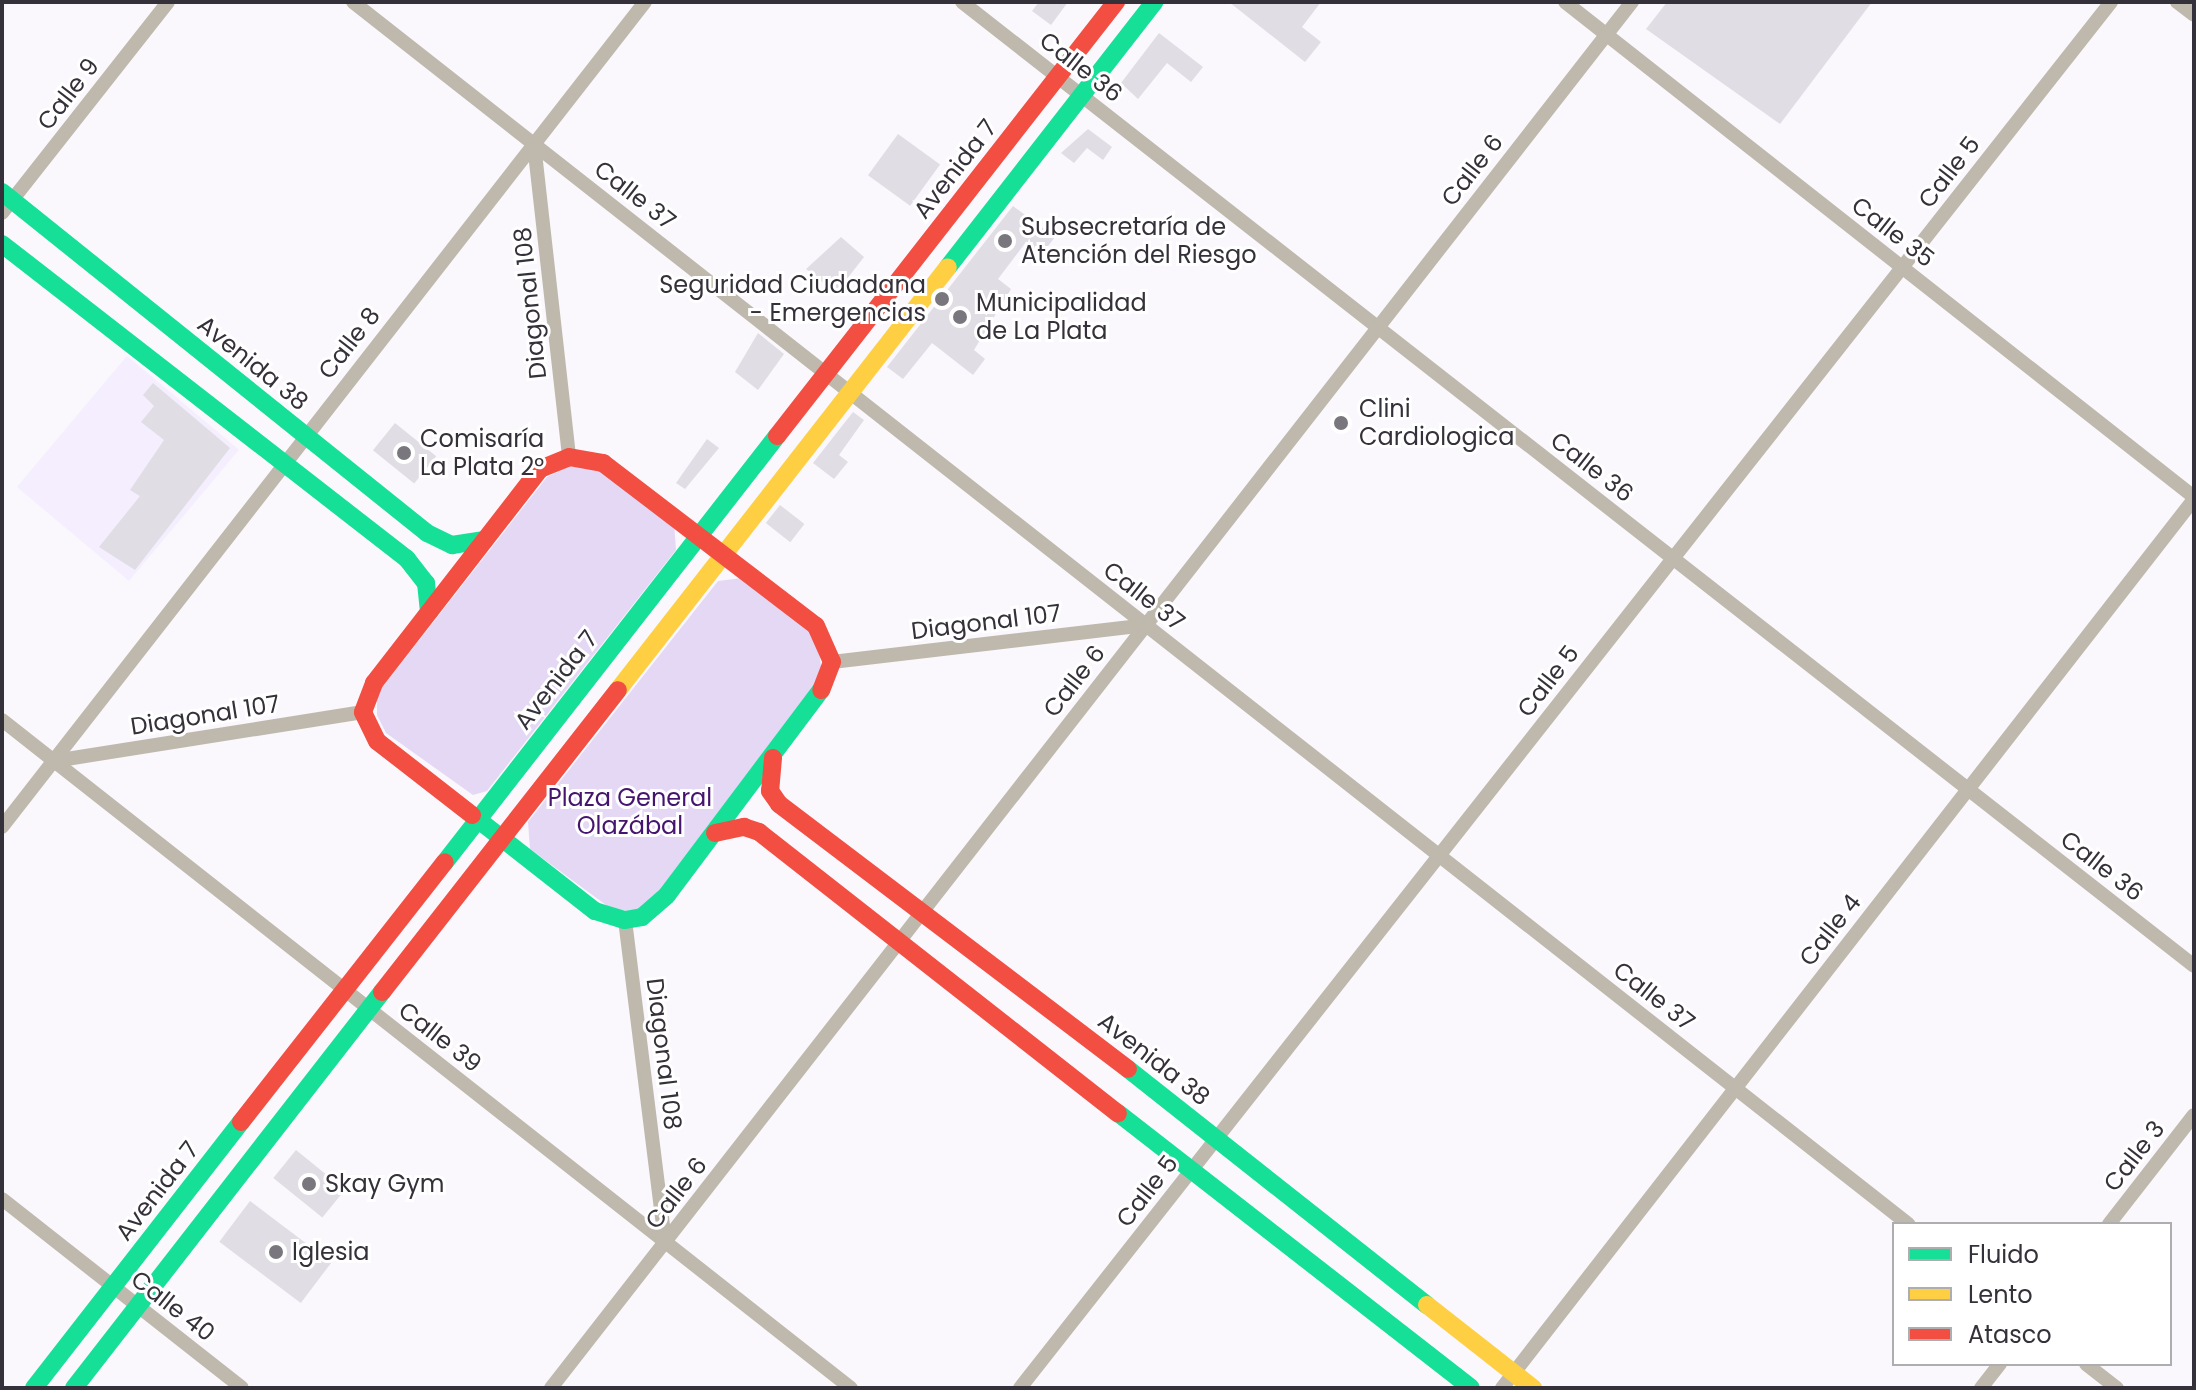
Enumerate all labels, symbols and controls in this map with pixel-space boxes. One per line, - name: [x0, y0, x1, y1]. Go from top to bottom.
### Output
- street label: Calle 36: [1034, 26, 1128, 108]
- street label: Calle 9: [31, 52, 105, 136]
- street label: Avenida 7: [907, 114, 1003, 224]
- street label: Calle 6: [1435, 128, 1509, 212]
- street label: Calle 5: [1912, 130, 1986, 214]
- street label: Calle 37: [589, 154, 681, 236]
- street label: Calle 35: [1846, 191, 1940, 273]
- place label: Subsecretaría de Atención del Riesgo: [1021, 213, 1257, 269]
- street label: Diagonal 108: [508, 226, 552, 380]
- marker: Subsecretaría de Atención del Riesgo: [996, 232, 1014, 250]
- place label: Seguridad Ciudadana - Emergencias: [659, 271, 926, 327]
- place label: Municipalidad de La Plata: [976, 289, 1147, 345]
- marker: Seguridad Ciudadana - Emergencias: [933, 290, 951, 308]
- street label: Calle 8: [312, 301, 386, 385]
- marker: Municipalidad de La Plata: [951, 308, 969, 326]
- street label: Avenida 38: [192, 310, 314, 416]
- place label: Clini Cardiologica: [1359, 395, 1514, 451]
- marker: Clini Cardiologica: [1330, 412, 1352, 434]
- place label: Comisaría La Plata 2°: [420, 425, 544, 481]
- street label: Calle 36: [1545, 426, 1639, 508]
- marker: Comisaría La Plata 2°: [395, 444, 413, 462]
- street label: Calle 37: [1098, 555, 1190, 637]
- street label: Diagonal 107: [910, 599, 1062, 645]
- street label: Avenida 7: [508, 625, 604, 735]
- street label: Calle 6: [1037, 639, 1111, 723]
- street label: Calle 5: [1511, 639, 1585, 723]
- street label: Diagonal 107: [128, 689, 282, 741]
- park label: Plaza General Olazábal: [548, 784, 712, 840]
- street label: Calle 36: [2055, 825, 2149, 907]
- street label: Calle 4: [1793, 888, 1867, 972]
- street label: Calle 37: [1608, 955, 1700, 1037]
- street label: Diagonal 108: [640, 977, 688, 1131]
- street label: Calle 39: [393, 996, 487, 1078]
- street label: Avenida 38: [1092, 1006, 1216, 1112]
- street label: Calle 3: [2097, 1115, 2171, 1197]
- street label: Avenida 7: [109, 1136, 205, 1246]
- street label: Calle 5: [1110, 1149, 1184, 1233]
- street label: Calle 6: [639, 1151, 713, 1235]
- place label: Skay Gym: [325, 1170, 444, 1198]
- marker: Skay Gym: [300, 1175, 318, 1193]
- legend: [1892, 1222, 2172, 1366]
- place label: Iglesia: [292, 1238, 370, 1266]
- text: Fluido: [1968, 1238, 2039, 1271]
- marker: Iglesia: [267, 1243, 285, 1261]
- street label: Calle 40: [126, 1264, 220, 1348]
- text: Lento: [1968, 1278, 2033, 1311]
- text: Atasco: [1968, 1318, 2052, 1351]

